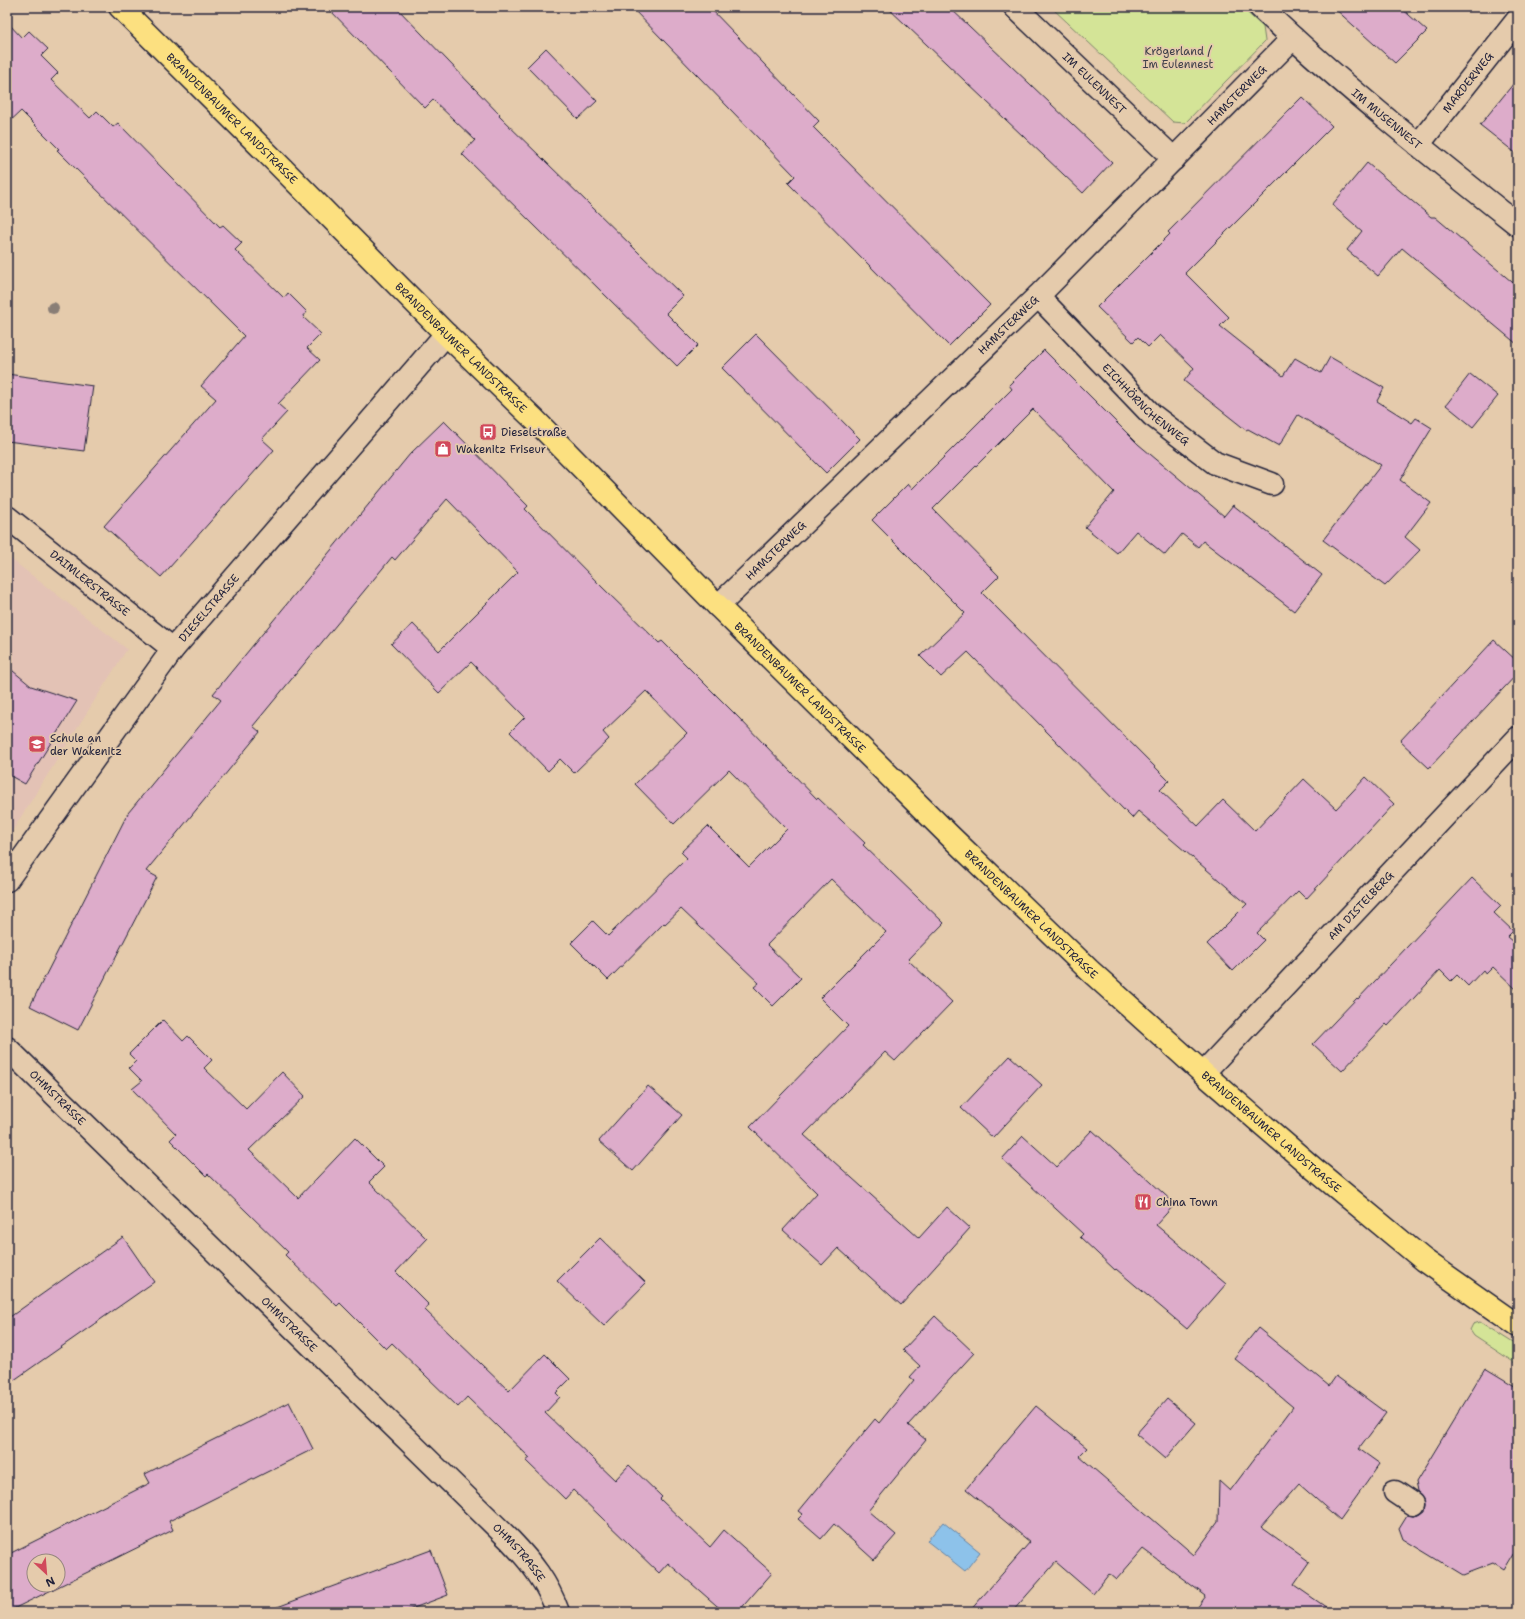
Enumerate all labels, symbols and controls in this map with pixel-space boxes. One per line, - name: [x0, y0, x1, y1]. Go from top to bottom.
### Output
- park label: Krögerland / Im Eulennest: [1143, 44, 1214, 72]
- street label: MARDERWEG: [1439, 48, 1497, 116]
- street label: IM EULENNEST: [1059, 49, 1130, 117]
- street label: BRANDENBAUMER LANDSTRASSE: [163, 50, 301, 187]
- street label: HAMSTERWEG: [1203, 61, 1270, 128]
- street label: IM MUSENNEST: [1348, 85, 1425, 153]
- street label: BRANDENBAUMER LANDSTRASSE: [392, 279, 531, 416]
- street label: HAMSTERWEG: [975, 292, 1042, 358]
- street label: EICHHÖRNCHENWEG: [1099, 360, 1193, 449]
- bus stop icon: Dieselstraße: [478, 422, 498, 442]
- place label: Dieselstraße: [501, 425, 567, 440]
- shop icon: Wakenitz Friseur: [433, 439, 453, 459]
- place label: Wakenitz Friseur: [456, 442, 546, 457]
- street label: HAMSTERWEG: [742, 517, 810, 583]
- street label: DAIMLERSTRASSE: [47, 547, 133, 619]
- street label: DIESELSTRASSE: [175, 571, 242, 645]
- street label: BRANDENBAUMER LANDSTRASSE: [731, 619, 869, 756]
- place label: Schule an der Wakenitz: [50, 731, 122, 759]
- school or university icon: Schule an der Wakenitz: [27, 734, 47, 754]
- street label: BRANDENBAUMER LANDSTRASSE: [961, 847, 1101, 982]
- street label: AM DISTELBERG: [1324, 867, 1397, 943]
- street label: OHMSTRASSE: [26, 1067, 89, 1129]
- street label: BRANDENBAUMER LANDSTRASSE: [1198, 1067, 1345, 1196]
- restaurant icon: China Town: [1133, 1192, 1153, 1212]
- place label: China Town: [1156, 1195, 1218, 1210]
- street label: OHMSTRASSE: [258, 1293, 321, 1355]
- street label: OHMSTRASSE: [490, 1520, 549, 1584]
- north arrow: [26, 1553, 66, 1593]
- text: N: [43, 1573, 57, 1590]

